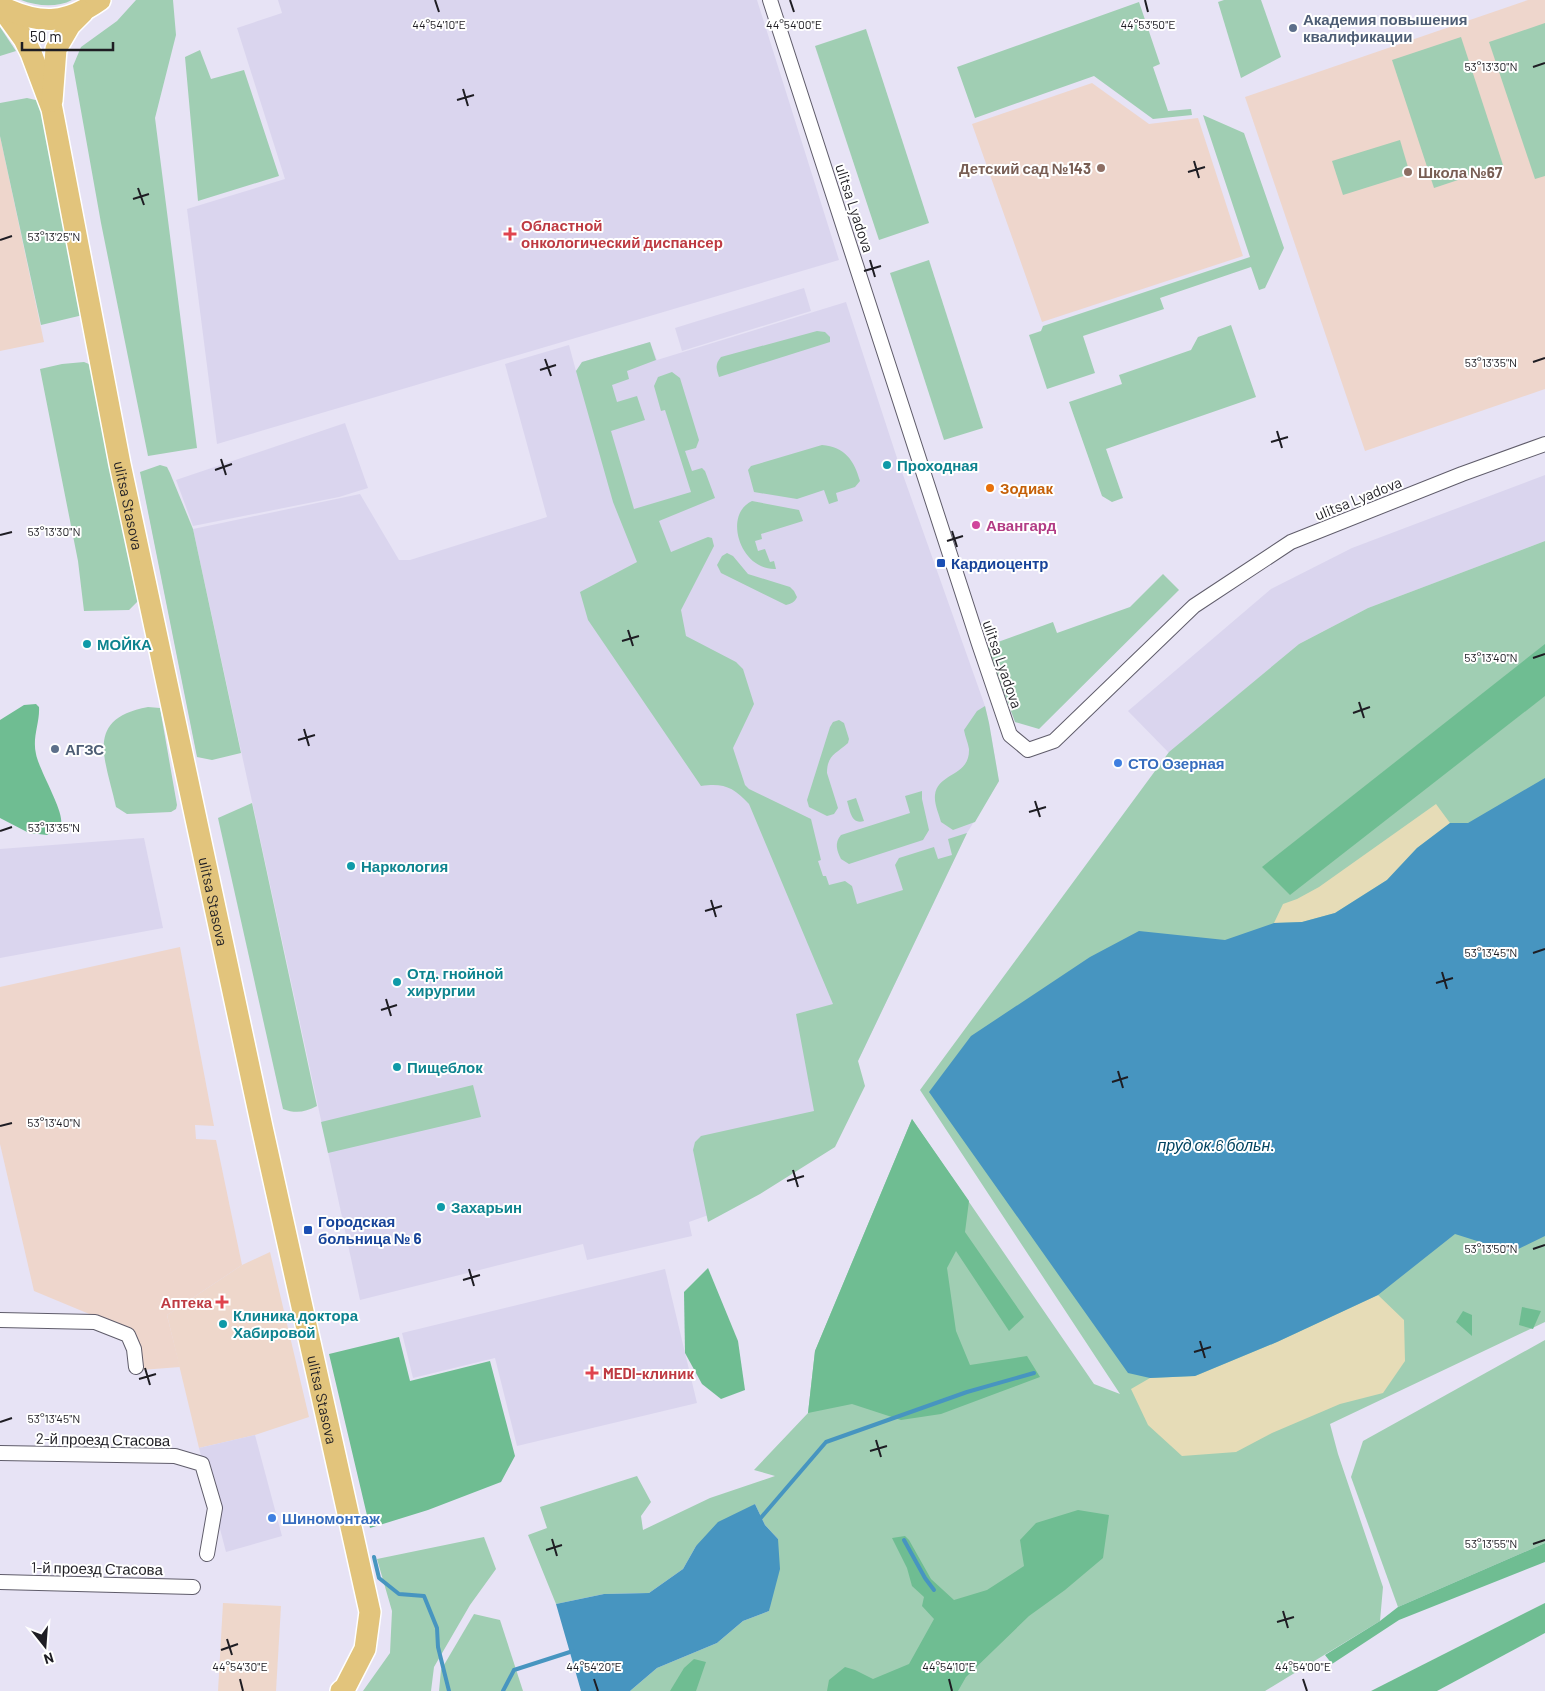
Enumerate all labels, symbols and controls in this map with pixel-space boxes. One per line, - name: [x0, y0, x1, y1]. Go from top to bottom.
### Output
- place label: Академия повышения квалификации: [1303, 10, 1468, 45]
- text: 44°54'10"E: [412, 17, 466, 31]
- text: 44°54'00"E: [766, 17, 822, 31]
- text: 44°53'50"E: [1120, 17, 1176, 31]
- scale bar: [22, 20, 114, 52]
- marker: Академия повышения квалификации: [1287, 22, 1299, 34]
- text: 50 m: [30, 27, 62, 45]
- text: 53°13'30"N: [1464, 59, 1518, 73]
- place label: Детский сад №143: [959, 159, 1091, 177]
- street label: ulitsa Lyadova: [832, 161, 878, 255]
- marker: Детский сад №143: [1095, 162, 1107, 174]
- place label: Школа №67: [1418, 163, 1503, 181]
- marker: Школа №67: [1402, 166, 1414, 178]
- place label: Областной онкологический диспансер: [521, 216, 723, 251]
- marker: Областной онкологический диспансер: [503, 227, 517, 241]
- text: 53°13'25"N: [28, 229, 80, 243]
- text: 53°13'35"N: [1465, 355, 1517, 369]
- place label: Проходная: [897, 456, 978, 474]
- street label: ulitsa Stasova: [111, 459, 147, 551]
- marker: Проходная: [881, 459, 893, 471]
- street label: ulitsa Lyadova: [1312, 472, 1404, 524]
- place label: Зодиак: [1000, 479, 1053, 497]
- marker: Зодиак: [984, 482, 996, 494]
- place label: Авангард: [986, 516, 1057, 534]
- marker: Авангард: [970, 519, 982, 531]
- text: 53°13'30"N: [27, 524, 81, 538]
- place label: Кардиоцентр: [951, 554, 1049, 572]
- marker: Кардиоцентр: [935, 557, 947, 569]
- street label: ulitsa Lyadova: [979, 618, 1027, 710]
- place label: МОЙКА: [97, 635, 152, 653]
- marker: МОЙКА: [81, 638, 93, 650]
- text: 53°13'40"N: [1464, 650, 1518, 664]
- place label: АГЗС: [65, 740, 104, 758]
- marker: АГЗС: [49, 743, 61, 755]
- place label: СТО Озерная: [1128, 754, 1225, 772]
- marker: СТО Озерная: [1112, 757, 1124, 769]
- text: 53°13'35"N: [28, 820, 80, 834]
- street label: ulitsa Stasova: [195, 855, 232, 947]
- place label: Наркология: [361, 857, 448, 875]
- marker: Наркология: [345, 860, 357, 872]
- text: 53°13'45"N: [1465, 945, 1517, 959]
- place label: Отд. гнойной хирургии: [407, 964, 504, 999]
- marker: Отд. гнойной хирургии: [391, 976, 403, 988]
- place label: Пищеблок: [407, 1058, 483, 1076]
- marker: Пищеблок: [391, 1061, 403, 1073]
- text: 53°13'40"N: [27, 1115, 81, 1129]
- water label: пруд ок.6 больн.: [1157, 1135, 1275, 1154]
- place label: Захарьин: [451, 1198, 522, 1216]
- marker: Захарьин: [435, 1201, 447, 1213]
- place label: Городская больница № 6: [318, 1212, 422, 1247]
- marker: Городская больница № 6: [302, 1224, 314, 1236]
- text: 53°13'50"N: [1464, 1241, 1518, 1255]
- place label: Аптека: [161, 1293, 213, 1311]
- marker: Аптека: [216, 1296, 228, 1308]
- place label: Клиника доктора Хабировой: [233, 1306, 359, 1341]
- marker: Клиника доктора Хабировой: [217, 1318, 229, 1330]
- street label: ulitsa Stasova: [304, 1354, 341, 1446]
- place label: MEDI-клиник: [603, 1364, 695, 1382]
- marker: MEDI-клиник: [585, 1366, 599, 1380]
- text: 53°13'45"N: [28, 1411, 80, 1425]
- street label: 2-й проезд Стасова: [36, 1429, 171, 1449]
- place label: Шиномонтаж: [282, 1509, 380, 1527]
- marker: Шиномонтаж: [266, 1512, 278, 1524]
- text: 53°13'55"N: [1465, 1536, 1517, 1550]
- street label: 1-й проезд Стасова: [31, 1558, 164, 1578]
- north arrow: [20, 1621, 70, 1671]
- text: N: [42, 1649, 56, 1668]
- text: 44°54'30"E: [212, 1659, 268, 1673]
- text: 44°54'20"E: [566, 1659, 622, 1673]
- text: 44°54'10"E: [922, 1659, 976, 1673]
- text: 44°54'00"E: [1275, 1659, 1331, 1673]

